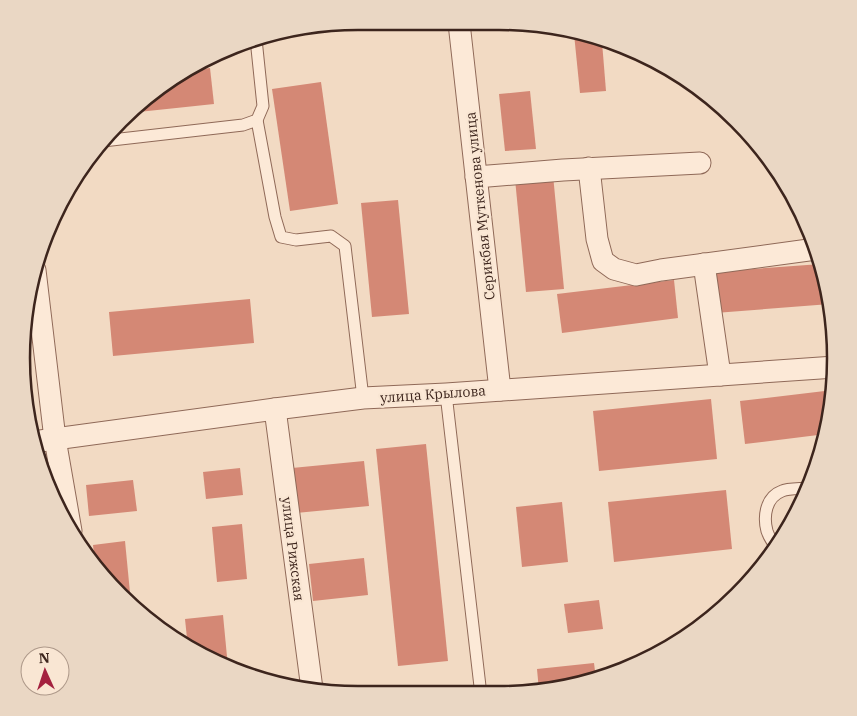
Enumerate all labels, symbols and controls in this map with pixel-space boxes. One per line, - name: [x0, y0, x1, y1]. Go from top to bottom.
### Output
- street label: Серикбая Муткенова улица: [461, 111, 499, 301]
- street label: улица Крылова: [380, 381, 487, 407]
- street label: улица Рижская: [278, 496, 308, 602]
- north arrow: [20, 646, 70, 696]
- text: N: [38, 649, 50, 667]

